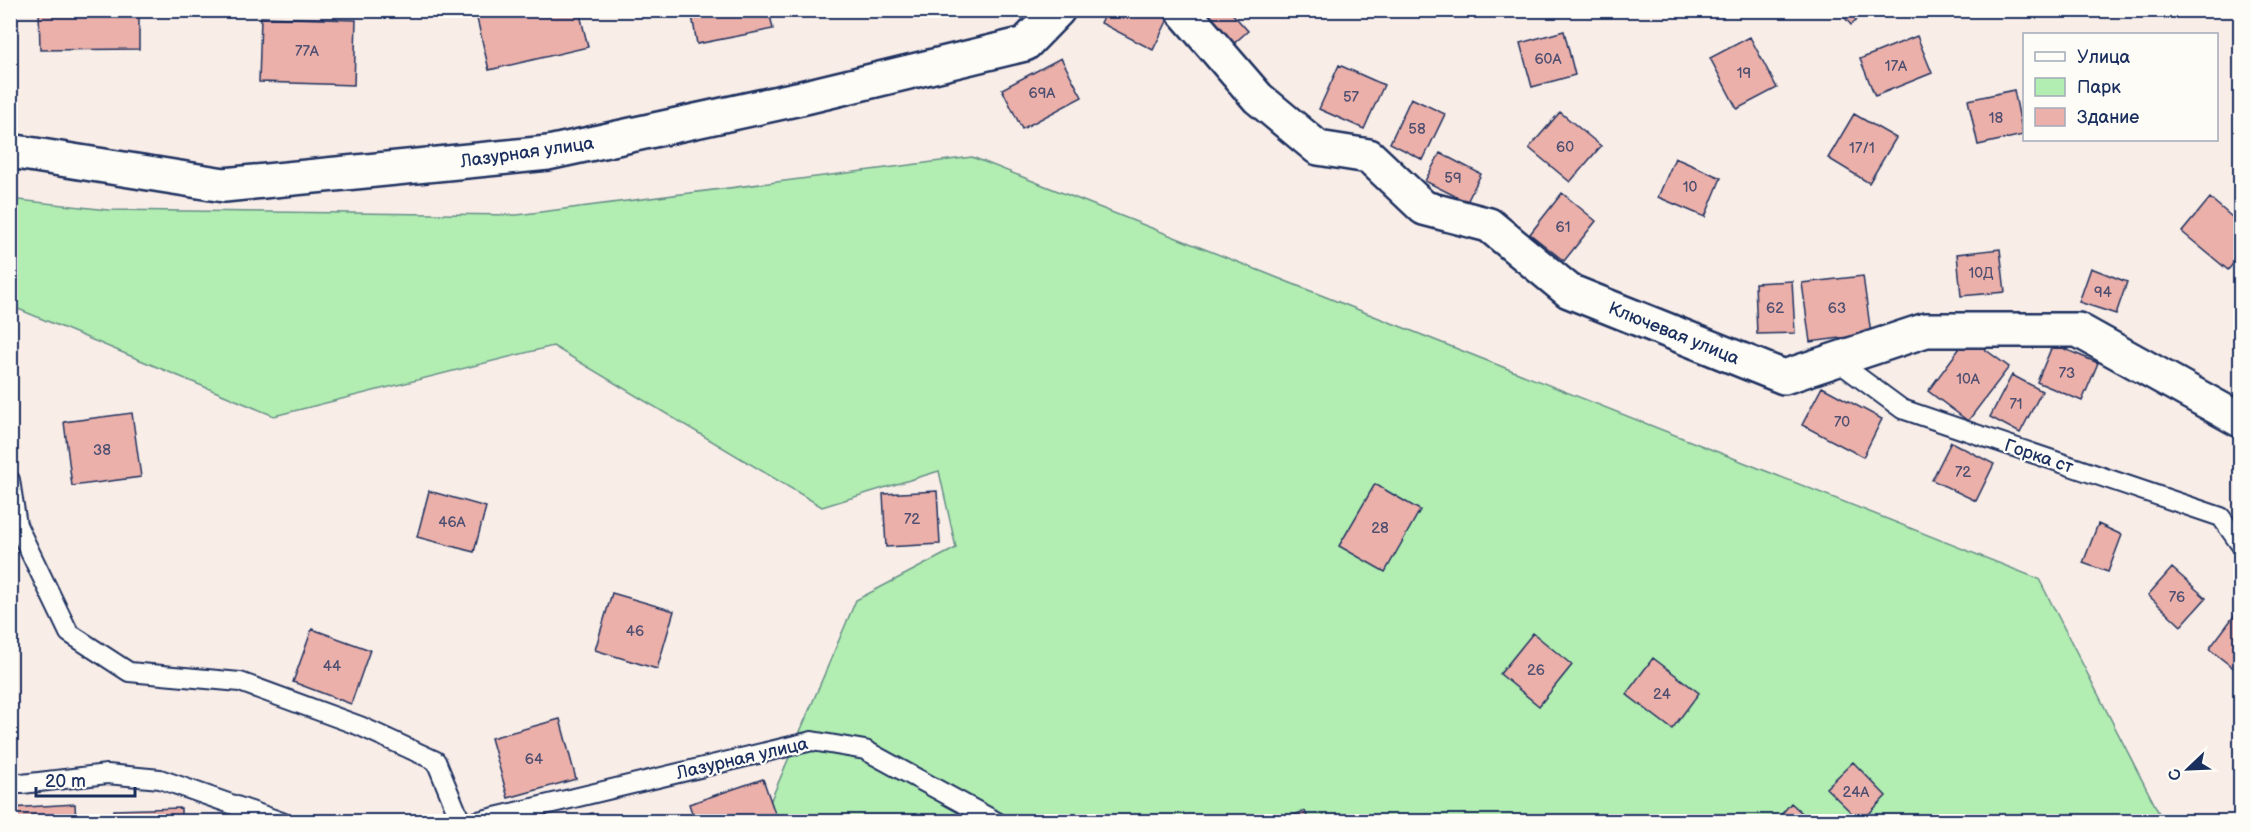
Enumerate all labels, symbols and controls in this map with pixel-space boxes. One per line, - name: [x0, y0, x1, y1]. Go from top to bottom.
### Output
- legend: [2023, 33, 2218, 141]
- house number: 77А: [295, 42, 320, 61]
- text: Улица: [2077, 47, 2131, 68]
- house number: 60А: [1534, 50, 1562, 69]
- house number: 17А: [1885, 57, 1908, 76]
- house number: 19: [1737, 64, 1751, 83]
- text: Парк: [2077, 77, 2121, 98]
- house number: 69А: [1029, 84, 1056, 103]
- house number: 57: [1343, 88, 1360, 107]
- text: Здание: [2077, 107, 2139, 128]
- house number: 18: [1989, 109, 2004, 128]
- house number: 58: [1408, 120, 1426, 139]
- street label: Лазурная улица: [458, 133, 596, 172]
- house number: 60: [1556, 138, 1574, 157]
- house number: 17/1: [1849, 139, 1875, 158]
- house number: 59: [1444, 169, 1462, 188]
- house number: 10: [1683, 178, 1697, 197]
- house number: 61: [1556, 218, 1570, 237]
- house number: 10Д: [1968, 264, 1994, 283]
- house number: 94: [2094, 283, 2112, 302]
- street label: Ключевая улица: [1605, 298, 1743, 369]
- house number: 62: [1766, 299, 1784, 318]
- house number: 63: [1828, 299, 1846, 318]
- house number: 73: [2059, 364, 2075, 383]
- house number: 10А: [1956, 370, 1981, 389]
- house number: 71: [2009, 395, 2023, 414]
- house number: 70: [1834, 413, 1850, 432]
- street label: Горка ст: [2002, 435, 2077, 478]
- house number: 38: [93, 441, 111, 460]
- house number: 72: [1955, 463, 1971, 482]
- house number: 72: [904, 510, 920, 529]
- house number: 46А: [438, 513, 467, 532]
- house number: 28: [1371, 519, 1389, 538]
- house number: 76: [2169, 588, 2185, 607]
- house number: 46: [626, 622, 644, 641]
- house number: 44: [323, 657, 341, 676]
- house number: 26: [1527, 661, 1545, 680]
- house number: 24: [1653, 685, 1671, 704]
- street label: Лазурная улица: [673, 733, 810, 784]
- north arrow: [2158, 739, 2218, 799]
- house number: 64: [525, 750, 543, 769]
- scale bar: [36, 760, 135, 798]
- text: С: [2165, 765, 2186, 783]
- text: 20 m: [45, 771, 86, 792]
- house number: 24А: [1843, 783, 1870, 802]

